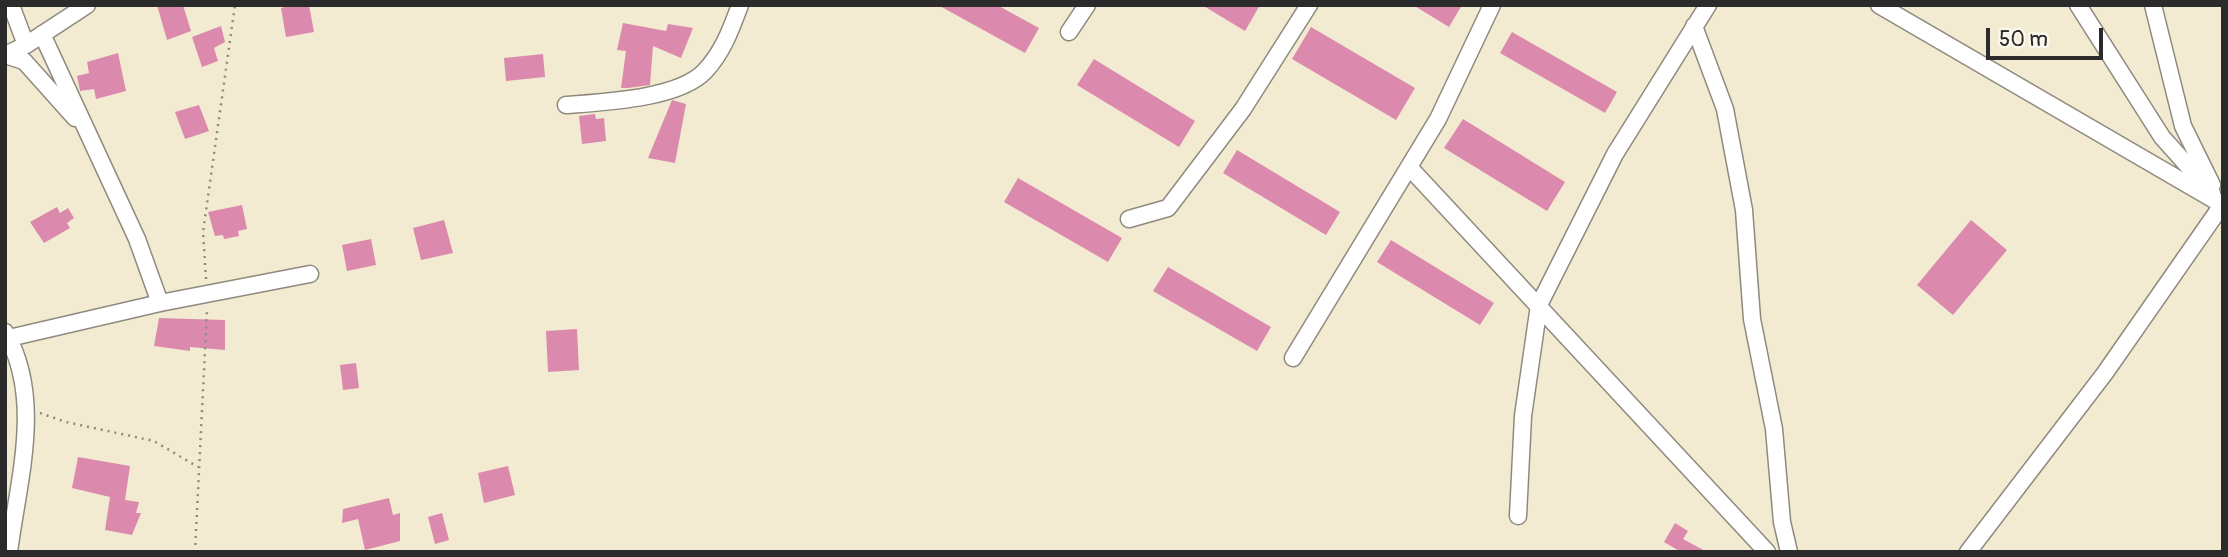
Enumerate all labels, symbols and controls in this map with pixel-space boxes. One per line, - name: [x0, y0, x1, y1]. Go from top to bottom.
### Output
- scale bar: [1990, 14, 2107, 58]
- text: 50 m: [1999, 26, 2048, 53]

